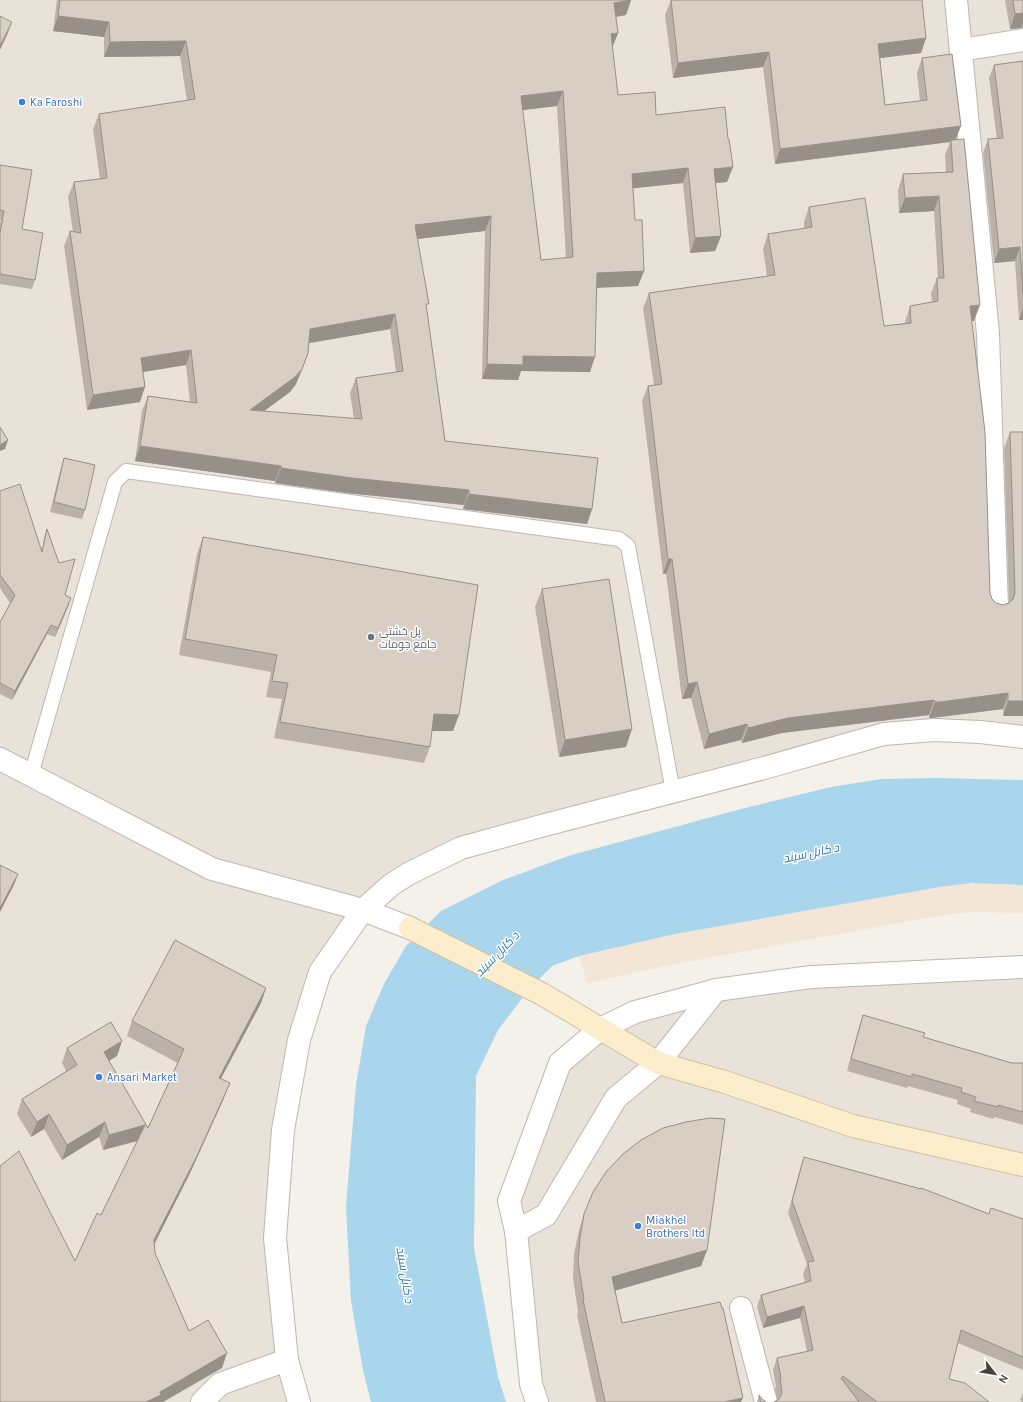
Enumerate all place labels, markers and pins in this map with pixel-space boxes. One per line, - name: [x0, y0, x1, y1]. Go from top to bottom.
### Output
- place label: Ka Faroshi: [30, 96, 83, 109]
- marker: Ka Faroshi: [17, 97, 27, 107]
- place label: پل خشتی جامع جومات: [379, 625, 436, 652]
- marker: پل خشتی جامع جومات: [366, 632, 376, 642]
- place label: Ansari Market: [107, 1071, 177, 1084]
- marker: Ansari Market: [94, 1072, 104, 1082]
- place label: Miakhel Brothers ltd: [646, 1214, 705, 1240]
- marker: Miakhel Brothers ltd: [633, 1221, 643, 1231]

